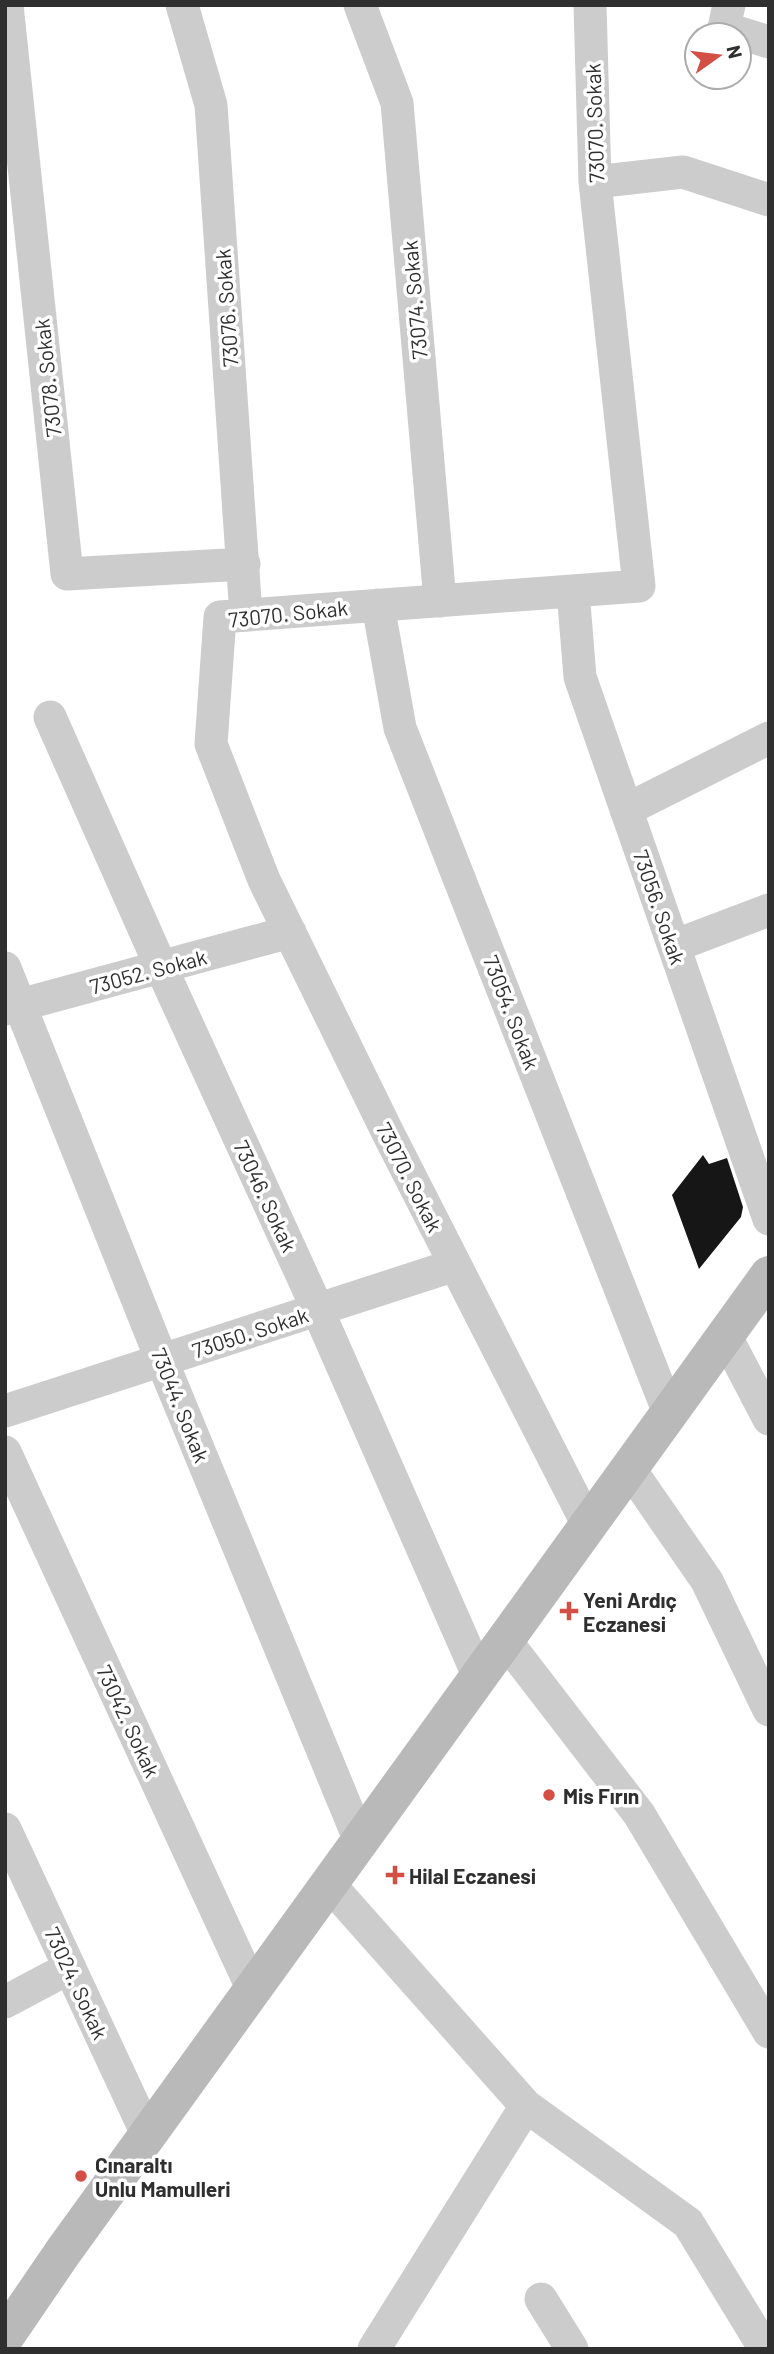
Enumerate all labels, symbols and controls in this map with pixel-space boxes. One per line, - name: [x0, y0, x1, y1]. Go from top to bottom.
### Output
- north arrow: [683, 21, 753, 91]
- text: N: [722, 43, 748, 61]
- street label: 73070. Sokak: [579, 63, 609, 183]
- street label: 73074. Sokak: [396, 239, 432, 361]
- street label: 73076. Sokak: [209, 248, 243, 368]
- street label: 73078. Sokak: [28, 318, 66, 438]
- street label: 73070. Sokak: [227, 594, 349, 632]
- street label: 73056. Sokak: [629, 846, 691, 968]
- street label: 73052. Sokak: [87, 943, 209, 999]
- street label: 73054. Sokak: [479, 951, 545, 1073]
- street label: 73070. Sokak: [372, 1118, 448, 1236]
- street label: 73046. Sokak: [229, 1136, 303, 1256]
- street label: 73050. Sokak: [189, 1301, 311, 1363]
- street label: 73044. Sokak: [147, 1344, 215, 1466]
- place label: Yeni Ardıç Eczanesi: [583, 1587, 677, 1636]
- marker: Yeni Ardıç Eczanesi: [561, 1603, 577, 1619]
- street label: 73042. Sokak: [92, 1661, 166, 1781]
- place label: Mis Fırın: [563, 1783, 639, 1808]
- marker: Mis Fırın: [541, 1787, 557, 1803]
- place label: Hilal Eczanesi: [409, 1863, 536, 1888]
- marker: Hilal Eczanesi: [387, 1867, 403, 1883]
- street label: 73024. Sokak: [40, 1923, 114, 2043]
- place label: Cınaraltı Unlu Mamulleri: [95, 2152, 231, 2201]
- marker: Cınaraltı Unlu Mamulleri: [73, 2168, 89, 2184]

